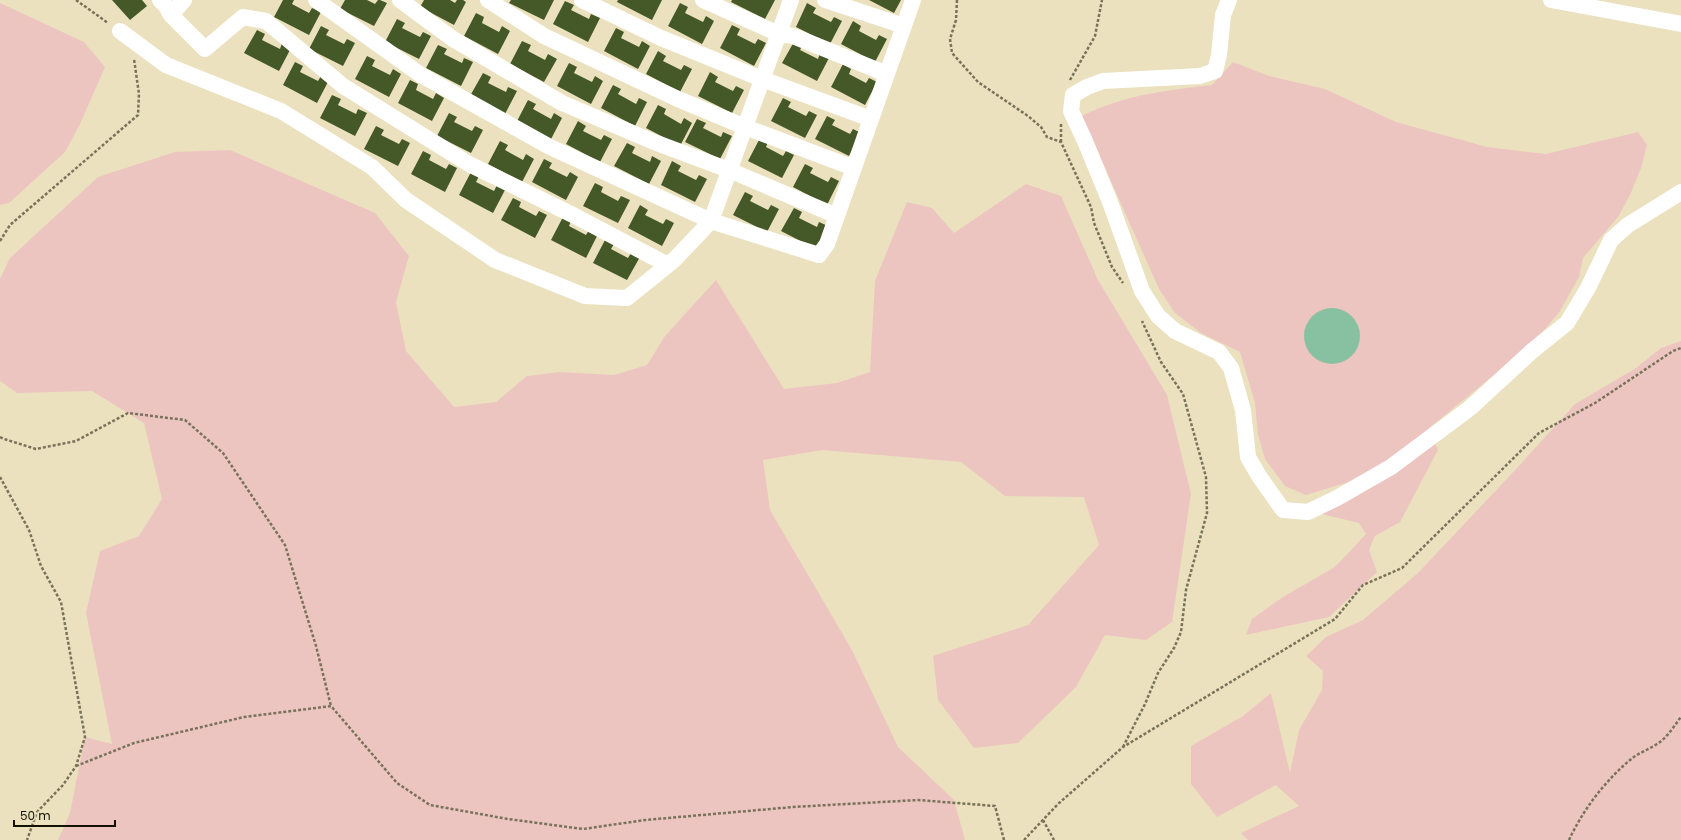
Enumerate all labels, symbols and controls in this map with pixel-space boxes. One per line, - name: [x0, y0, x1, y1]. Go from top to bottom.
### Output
- scale bar: [14, 802, 115, 828]
- text: 50 m: [20, 807, 51, 824]

